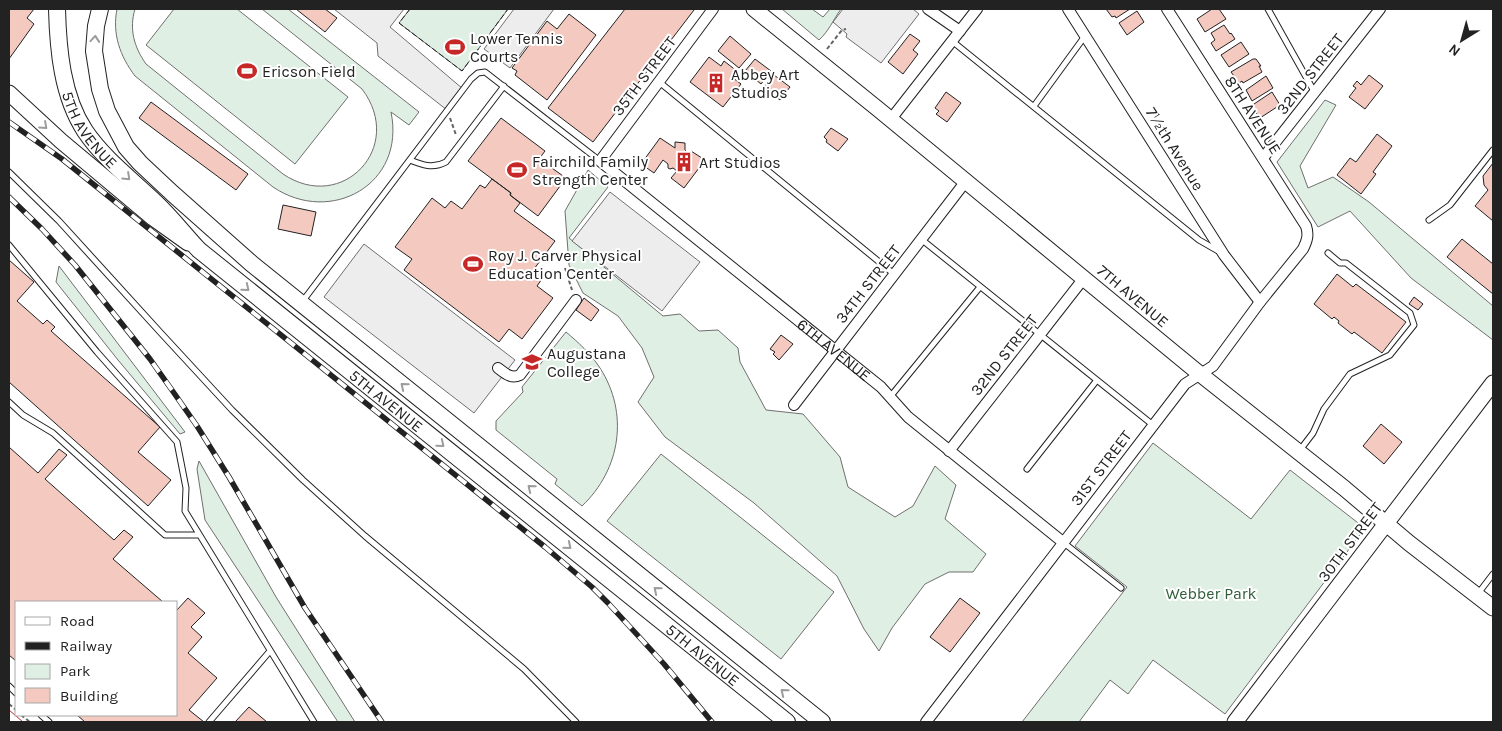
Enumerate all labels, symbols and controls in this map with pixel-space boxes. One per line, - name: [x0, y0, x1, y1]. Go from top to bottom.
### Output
- north arrow: [1437, 15, 1487, 65]
- place label: Lower Tennis Courts: [470, 29, 563, 66]
- street label: 32ND STREET: [1273, 30, 1347, 118]
- street label: 35TH STREET: [608, 33, 680, 119]
- one-way arrow: [89, 35, 100, 43]
- sports icon: Lower Tennis Courts: [444, 36, 466, 58]
- text: N: [1445, 40, 1464, 60]
- sports icon: Ericson Field: [236, 60, 258, 82]
- place label: Ericson Field: [262, 62, 356, 81]
- place label: Abbey Art Studios: [731, 65, 800, 102]
- building icon: Abbey Art Studios: [705, 72, 727, 94]
- street label: 8TH AVENUE: [1221, 72, 1285, 158]
- street label: 5TH AVENUE: [58, 89, 122, 172]
- street label: 7½th Avenue: [1142, 104, 1208, 194]
- one-way arrow: [39, 120, 48, 129]
- building icon: Art Studios: [673, 151, 695, 173]
- place label: Fairchild Family Strength Center: [532, 152, 649, 189]
- place label: Art Studios: [699, 153, 781, 172]
- sports icon: Fairchild Family Strength Center: [506, 159, 528, 181]
- one-way arrow: [122, 171, 131, 180]
- street label: 34TH STREET: [831, 241, 905, 327]
- place label: Roy J. Carver Physical Education Center: [488, 246, 642, 283]
- sports icon: Roy J. Carver Physical Education Center: [462, 253, 484, 275]
- street label: 7TH AVENUE: [1094, 261, 1172, 331]
- one-way arrow: [240, 282, 250, 291]
- street label: 32ND STREET: [967, 311, 1041, 399]
- street label: 6TH AVENUE: [794, 314, 875, 385]
- place label: Augustana College: [547, 344, 626, 381]
- school or university icon: Augustana College: [521, 351, 543, 373]
- street label: 5TH AVENUE: [346, 365, 427, 436]
- one-way arrow: [401, 384, 410, 392]
- street label: 31ST STREET: [1066, 426, 1136, 510]
- one-way arrow: [435, 439, 444, 447]
- one-way arrow: [527, 485, 536, 494]
- street label: 30TH STREET: [1314, 498, 1386, 586]
- one-way arrow: [562, 541, 571, 550]
- park label: Webber Park: [1165, 584, 1257, 603]
- one-way arrow: [653, 587, 663, 596]
- legend: [15, 601, 178, 716]
- text: Road: [60, 612, 95, 630]
- street label: 5TH AVENUE: [662, 619, 743, 690]
- text: Railway: [60, 637, 112, 655]
- text: Park: [60, 662, 90, 680]
- text: Building: [60, 687, 118, 705]
- one-way arrow: [781, 689, 790, 697]

